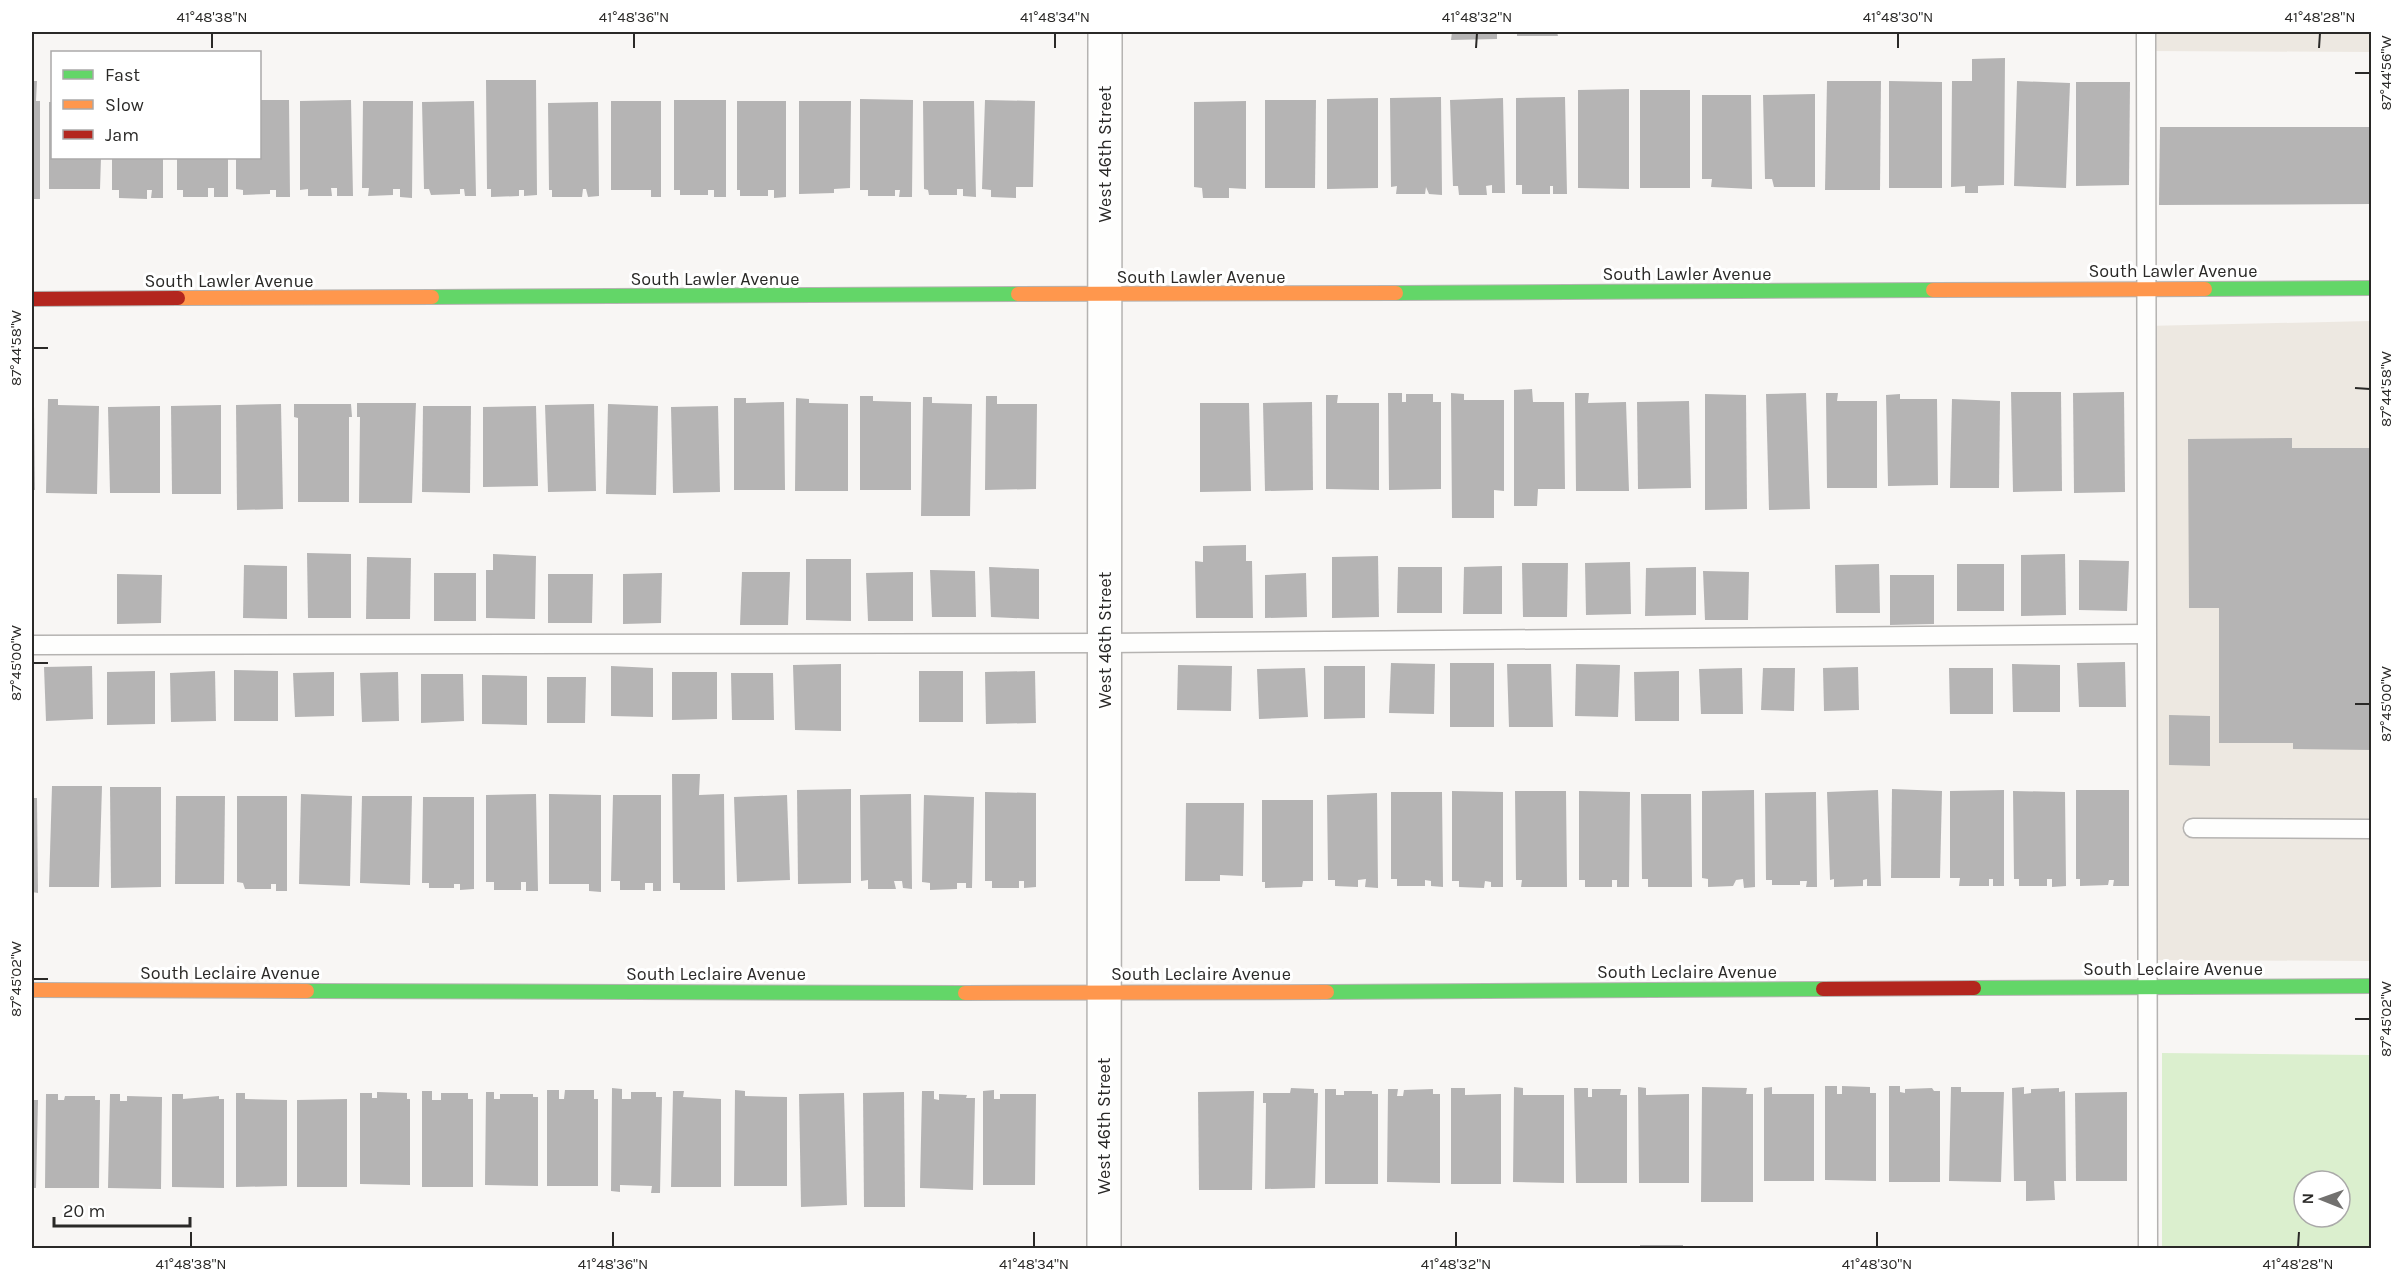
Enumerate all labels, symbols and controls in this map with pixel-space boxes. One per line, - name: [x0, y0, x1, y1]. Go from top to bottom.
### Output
- text: 41°48'38"N: [177, 8, 247, 26]
- text: 41°48'36"N: [599, 8, 669, 26]
- text: 41°48'34"N: [1020, 8, 1090, 26]
- text: 41°48'32"N: [1442, 8, 1512, 26]
- text: 41°48'30"N: [1863, 8, 1933, 26]
- text: 41°48'28"N: [2285, 8, 2355, 26]
- text: 87°44'56"W: [2377, 35, 2395, 111]
- legend: [51, 51, 261, 159]
- text: Fast: [105, 64, 140, 86]
- street label: West 46th Street: [1094, 85, 1116, 222]
- text: Slow: [105, 94, 144, 116]
- text: Jam: [105, 124, 139, 146]
- street label: South Lawler Avenue: [2088, 260, 2258, 282]
- street label: South Lawler Avenue: [1602, 263, 1772, 285]
- street label: South Lawler Avenue: [1116, 266, 1286, 288]
- street label: South Lawler Avenue: [630, 268, 800, 290]
- street label: South Lawler Avenue: [144, 270, 314, 292]
- text: 87°44'58"W: [7, 310, 25, 386]
- text: 87°44'58"W: [2377, 351, 2395, 427]
- street label: West 46th Street: [1094, 571, 1116, 708]
- text: 87°45'00"W: [7, 624, 25, 701]
- text: 87°45'00"W: [2377, 665, 2395, 742]
- text: 87°45'02"W: [7, 941, 25, 1017]
- street label: South Leclaire Avenue: [2083, 958, 2263, 980]
- street label: South Leclaire Avenue: [1597, 961, 1777, 983]
- street label: South Leclaire Avenue: [140, 962, 320, 984]
- street label: South Leclaire Avenue: [626, 963, 806, 985]
- street label: South Leclaire Avenue: [1111, 963, 1291, 985]
- text: 87°45'02"W: [2377, 981, 2395, 1057]
- street label: West 46th Street: [1093, 1057, 1115, 1194]
- north arrow: [2292, 1169, 2352, 1229]
- scale bar: [54, 1190, 190, 1228]
- text: N: [2298, 1193, 2317, 1205]
- text: 20 m: [63, 1200, 105, 1222]
- text: 41°48'38"N: [156, 1255, 226, 1273]
- text: 41°48'36"N: [578, 1255, 648, 1273]
- text: 41°48'34"N: [999, 1255, 1069, 1273]
- text: 41°48'32"N: [1421, 1255, 1491, 1273]
- text: 41°48'30"N: [1842, 1255, 1912, 1273]
- text: 41°48'28"N: [2263, 1255, 2333, 1273]

